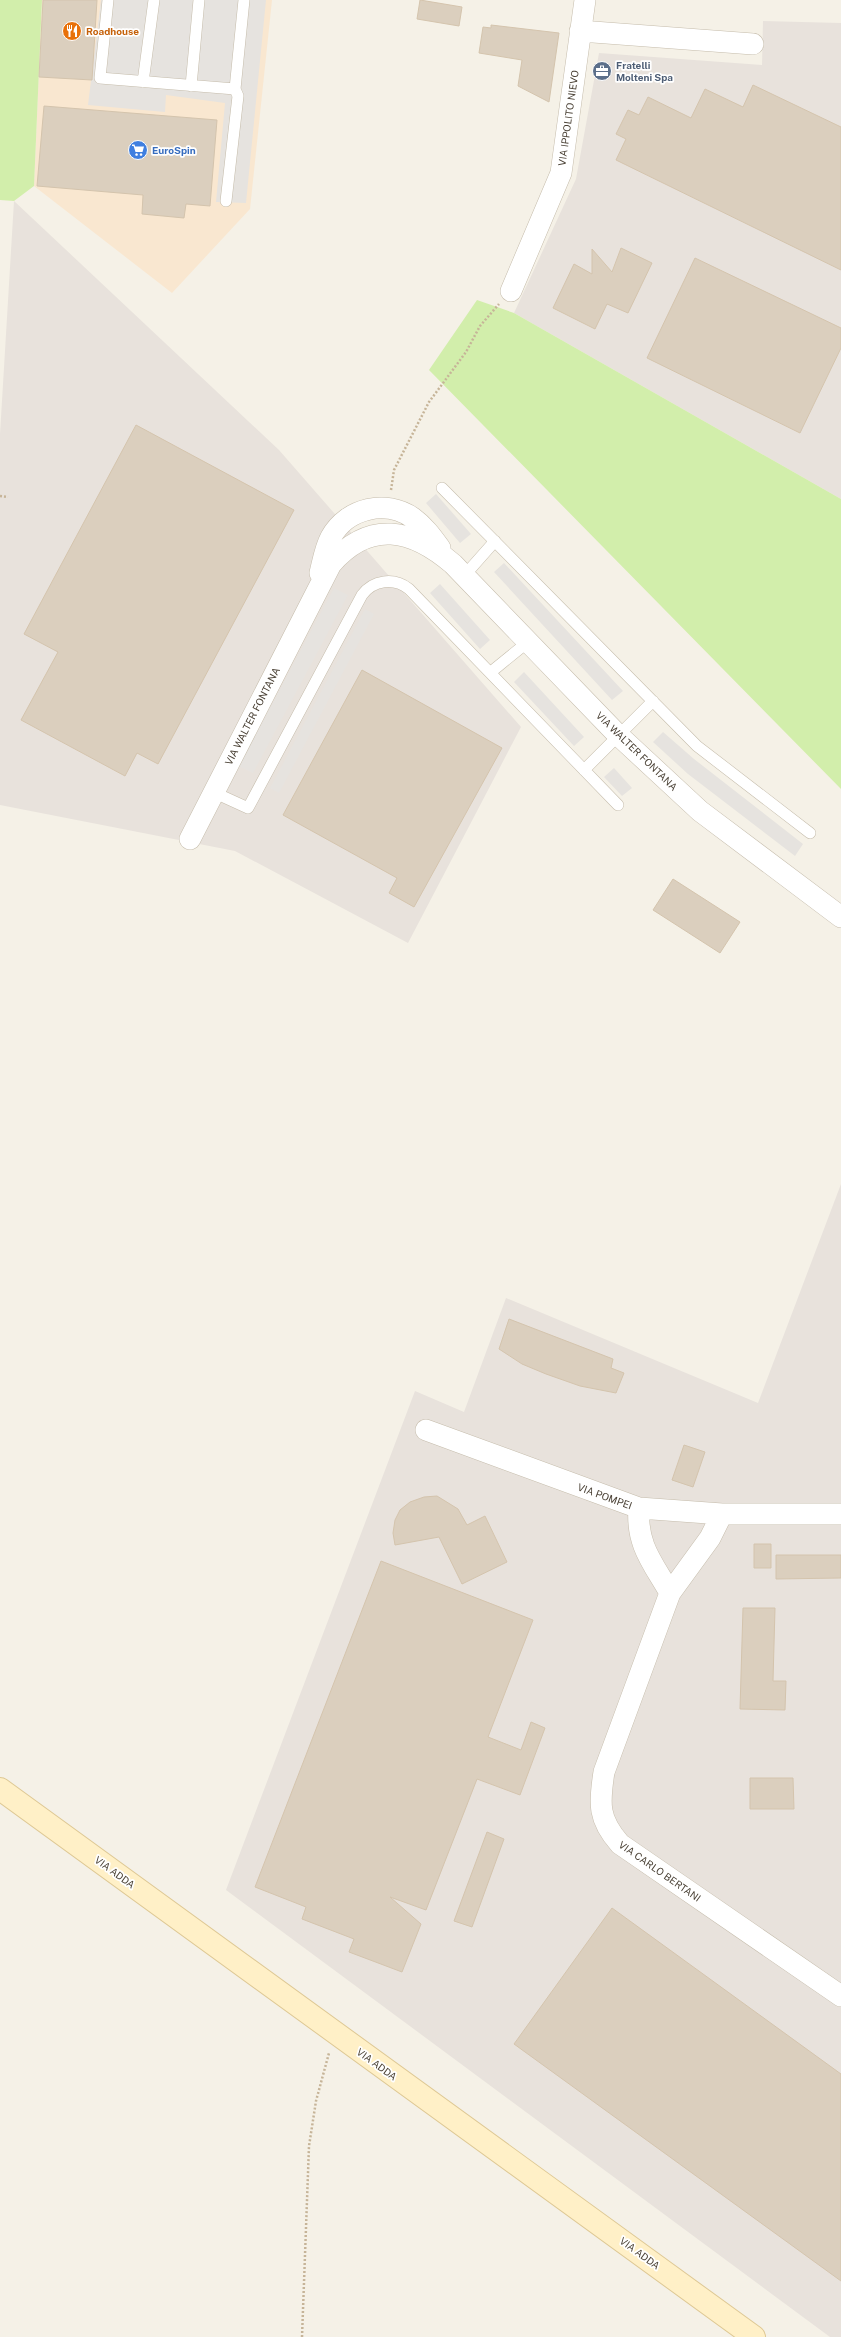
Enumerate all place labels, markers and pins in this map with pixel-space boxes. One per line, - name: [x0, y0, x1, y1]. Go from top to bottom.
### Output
- restaurant icon: Roadhouse: [61, 20, 83, 42]
- place label: Roadhouse: [86, 25, 139, 37]
- place label: Fratelli Molteni Spa: [616, 59, 673, 83]
- office icon: Fratelli Molteni Spa: [591, 60, 613, 82]
- supermarket icon: EuroSpin: [127, 139, 149, 161]
- place label: EuroSpin: [152, 144, 196, 156]

